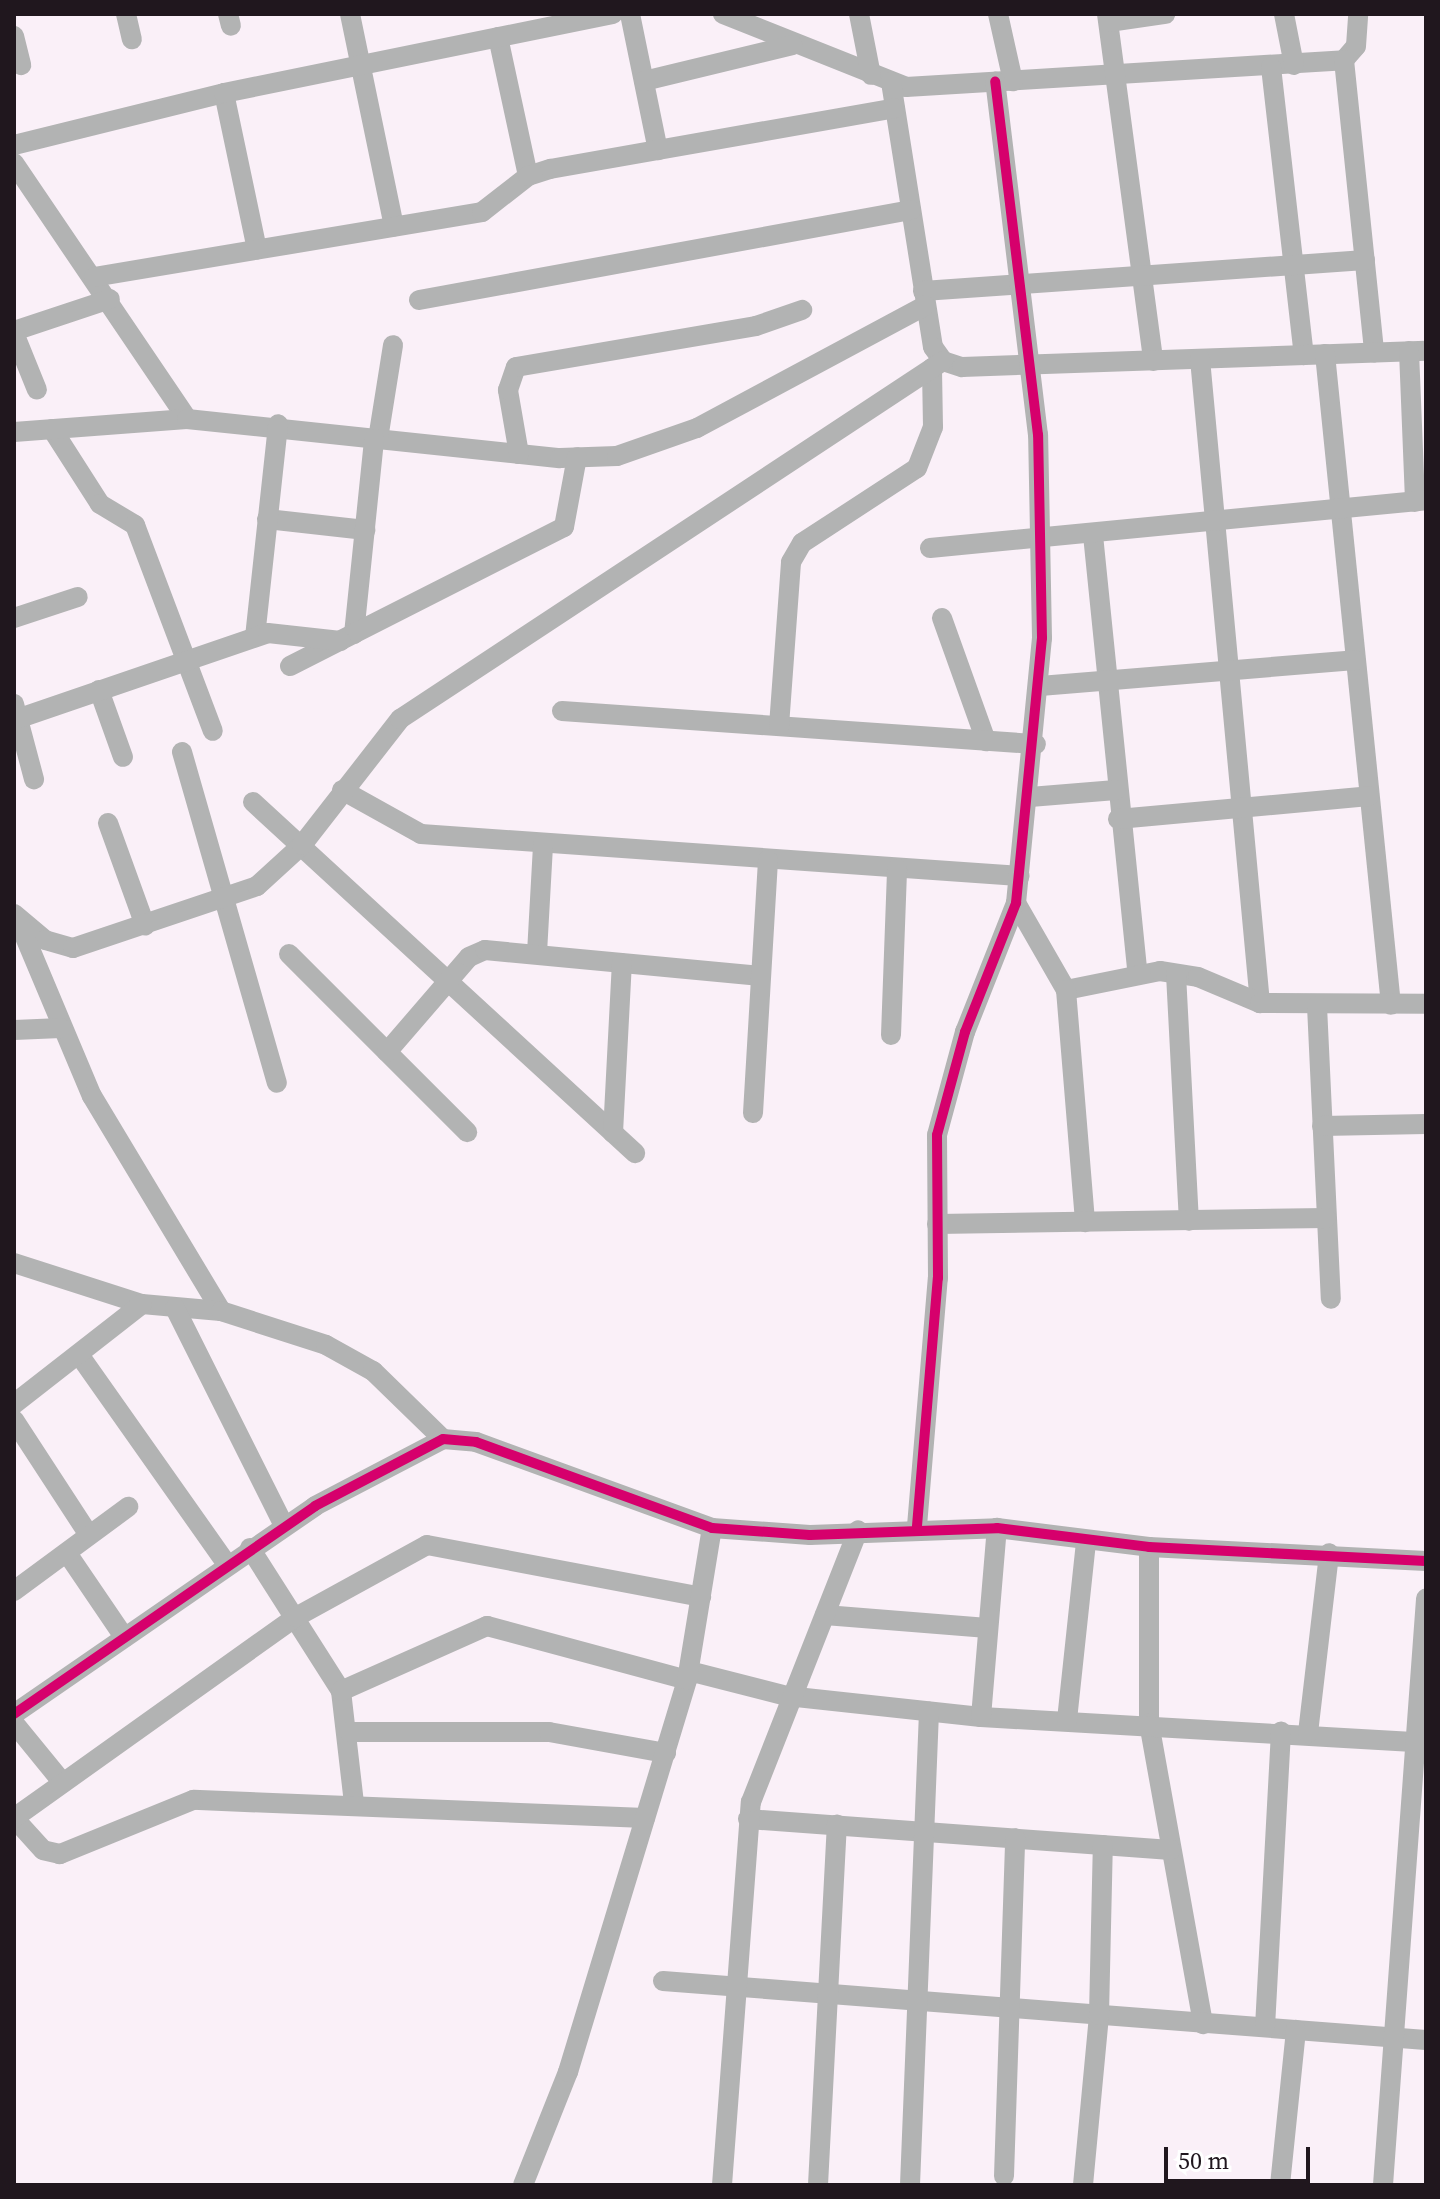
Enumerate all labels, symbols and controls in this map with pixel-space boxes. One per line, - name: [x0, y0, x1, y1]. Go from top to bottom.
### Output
- scale bar: [1168, 2131, 1314, 2181]
- text: 50 m: [1178, 2144, 1229, 2177]

